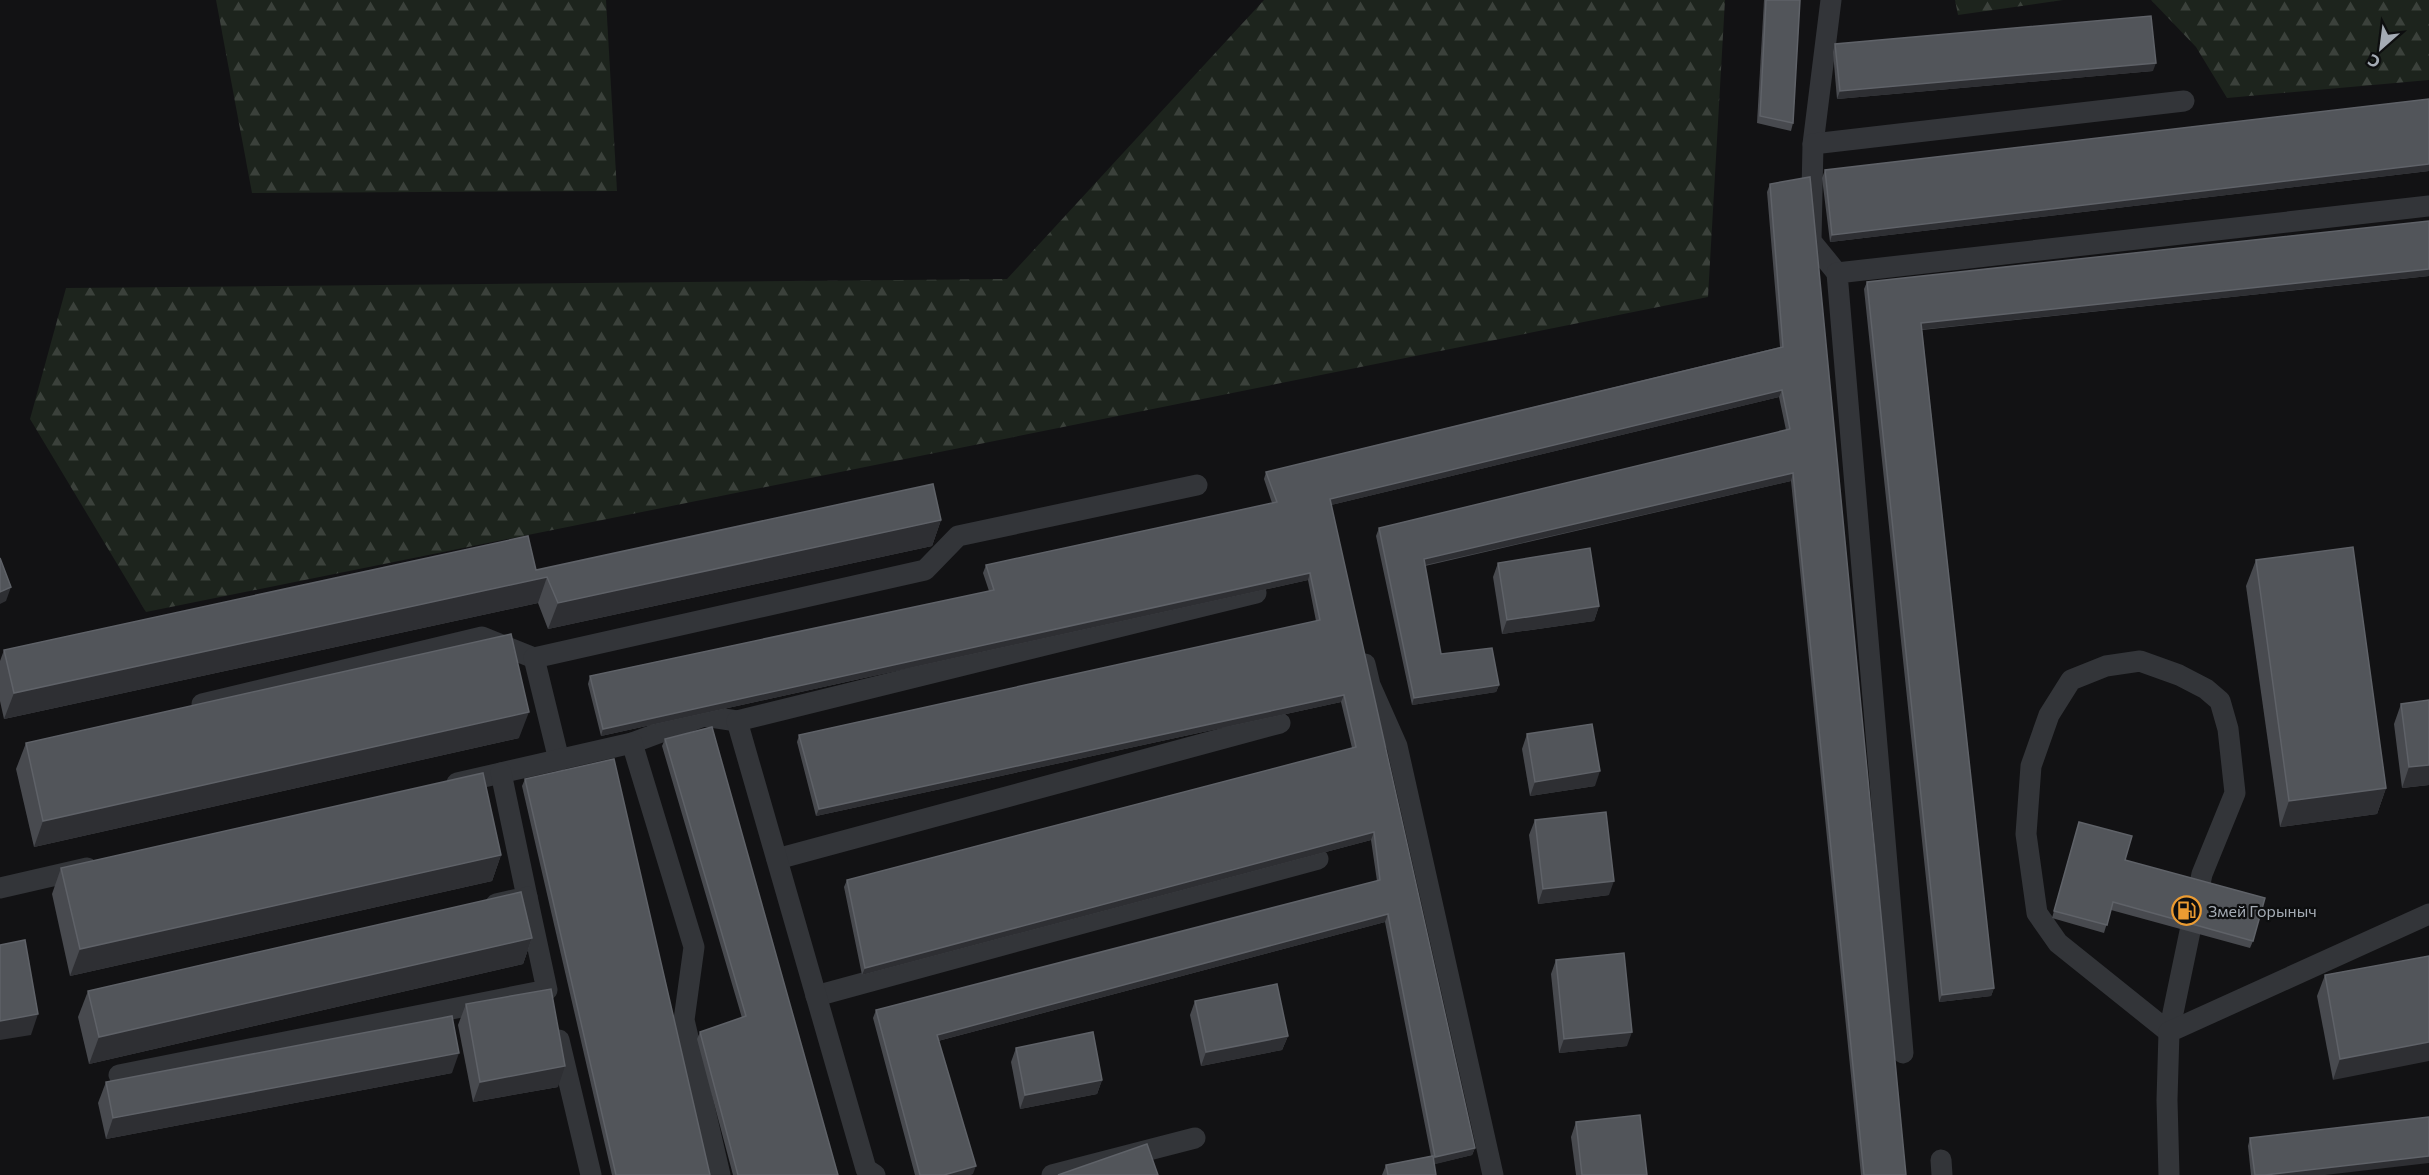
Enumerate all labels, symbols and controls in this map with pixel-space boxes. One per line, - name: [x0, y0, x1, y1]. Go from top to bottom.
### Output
- north arrow: [2351, 18, 2411, 78]
- text: С: [2364, 51, 2383, 73]
- fuel station icon: Змей Горыныч: [2171, 895, 2203, 927]
- place label: Змей Горыныч: [2208, 901, 2317, 920]

